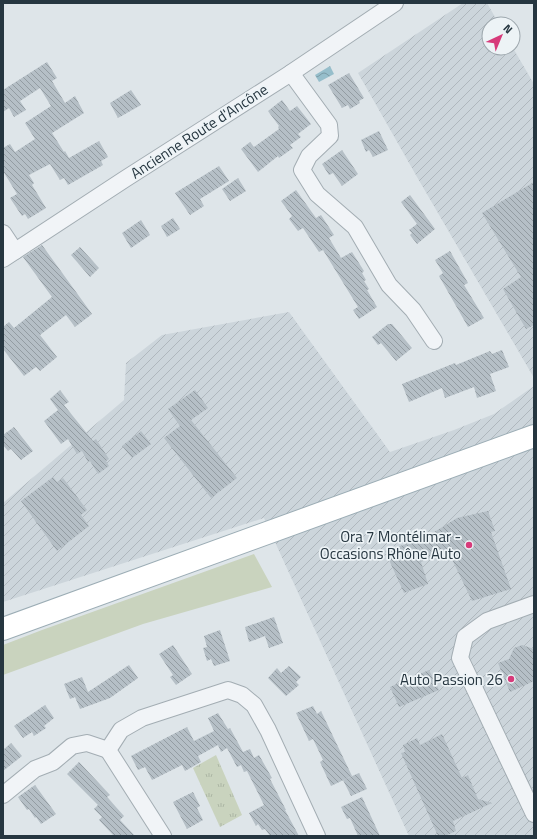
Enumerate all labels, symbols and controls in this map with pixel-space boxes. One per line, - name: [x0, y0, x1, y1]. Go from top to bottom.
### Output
- north arrow: [481, 16, 521, 56]
- text: N: [500, 20, 516, 37]
- street label: Ancienne Route d'Ancône: [126, 78, 272, 184]
- place label: Ora 7 Montélimar - Occasions Rhône Auto: [320, 525, 461, 565]
- marker: Ora 7 Montélimar - Occasions Rhône Auto: [464, 540, 474, 550]
- place label: Auto Passion 26: [400, 668, 503, 691]
- marker: Auto Passion 26: [506, 674, 516, 684]

